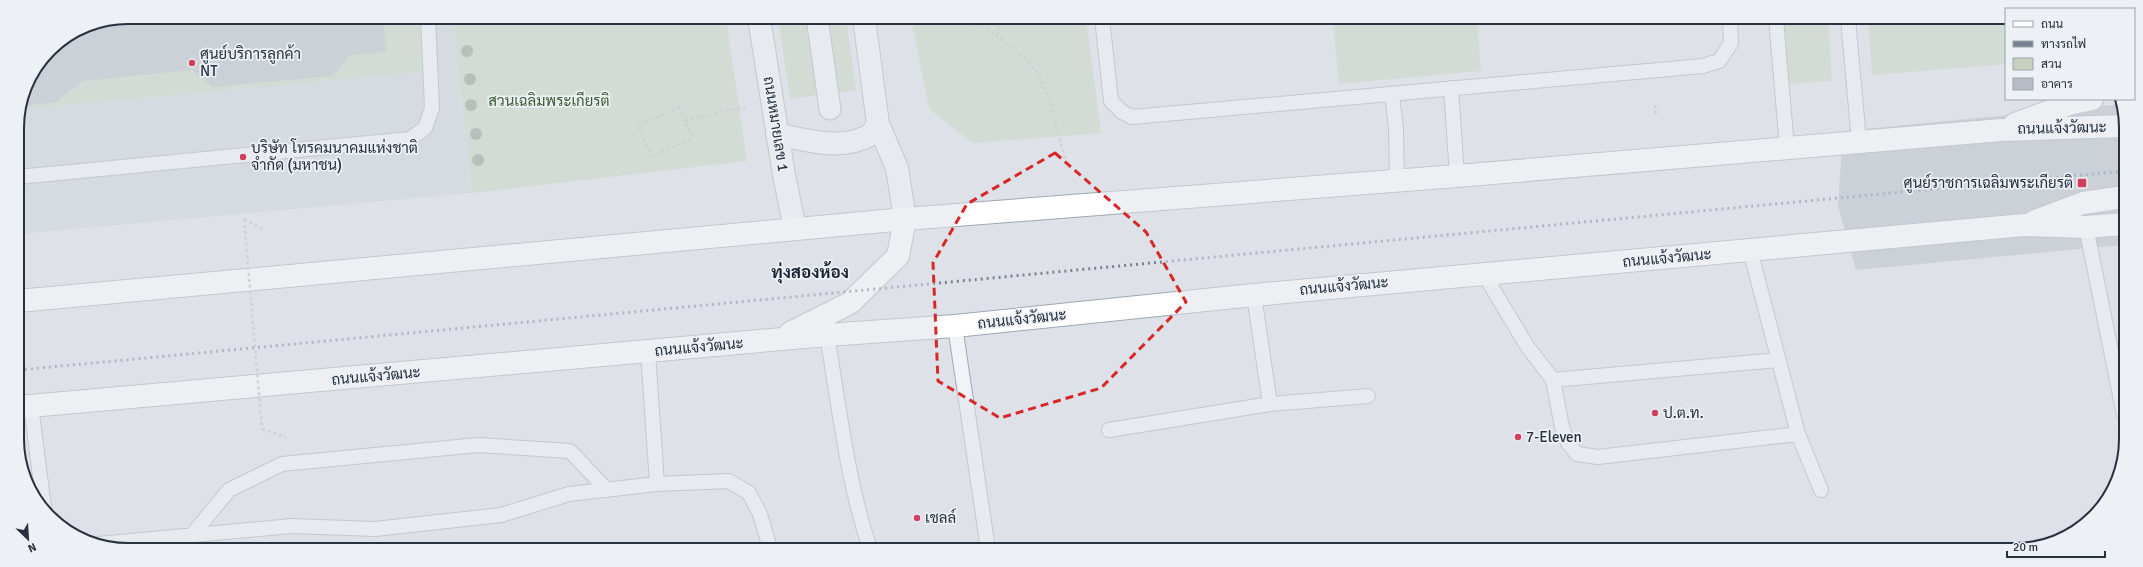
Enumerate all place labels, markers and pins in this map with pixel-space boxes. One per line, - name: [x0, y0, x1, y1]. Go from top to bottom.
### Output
- place label: ศูนย์บริการลูกค้า NT: [200, 44, 301, 80]
- marker: ศูนย์บริการลูกค้า NT: [187, 58, 197, 68]
- place label: บริษัท โทรคมนาคมแห่งชาติ จำกัด (มหาชน): [251, 138, 418, 174]
- marker: บริษัท โทรคมนาคมแห่งชาติ จำกัด (มหาชน): [238, 152, 248, 162]
- place label: ศูนย์ราชการเฉลิมพระเกียรติ: [1904, 173, 2073, 193]
- marker: ศูนย์ราชการเฉลิมพระเกียรติ: [2076, 177, 2088, 189]
- place label: ป.ต.ท.: [1663, 404, 1704, 422]
- marker: ป.ต.ท.: [1650, 408, 1660, 418]
- place label: 7-Eleven: [1526, 428, 1582, 446]
- marker: 7-Eleven: [1513, 432, 1523, 442]
- place label: เชลล์: [925, 508, 956, 527]
- marker: เชลล์: [912, 513, 922, 523]

